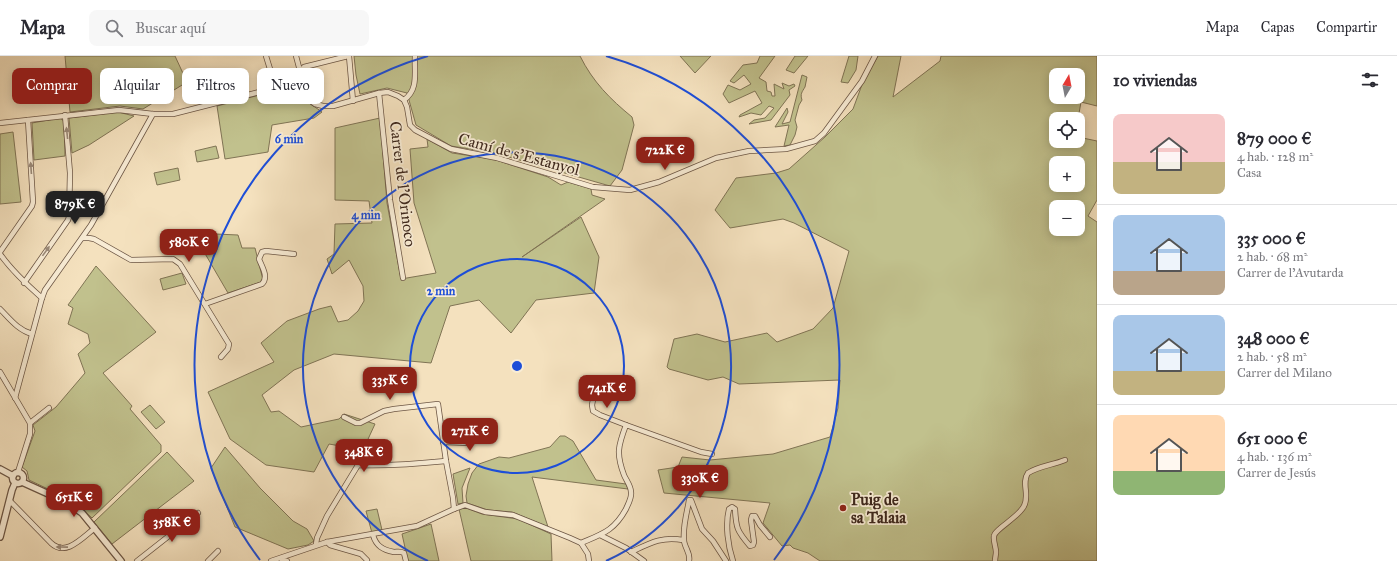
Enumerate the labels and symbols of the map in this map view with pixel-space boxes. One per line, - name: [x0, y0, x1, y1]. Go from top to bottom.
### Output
- north arrow: [1049, 68, 1085, 104]
- street label: Carrer de l'Orinoco: [386, 120, 420, 248]
- one-way arrow: [64, 127, 70, 139]
- street label: Camí de s'Estanyol: [456, 129, 582, 180]
- text: 6 min: [275, 132, 304, 146]
- pin: 722K €: [632, 137, 698, 171]
- one-way arrow: [28, 162, 35, 174]
- pin: 879K €: [42, 191, 108, 225]
- text: 4 min: [351, 208, 381, 223]
- pin: 580K €: [156, 229, 222, 263]
- one-way arrow: [42, 246, 50, 256]
- text: 2 min: [427, 284, 456, 298]
- centre of rings: [510, 359, 524, 373]
- pin: 335K €: [357, 367, 423, 401]
- pin: 741K €: [574, 375, 640, 409]
- pin: 271K €: [437, 418, 503, 452]
- pin: 348K €: [331, 439, 397, 473]
- pin: 330K €: [667, 465, 733, 499]
- pin: 651K €: [41, 484, 107, 518]
- place label: Puig de sa Talaia: [851, 490, 907, 527]
- marker: Puig de sa Talaia: [838, 503, 848, 513]
- pin: 358K €: [139, 509, 205, 543]
- one-way arrow: [56, 544, 69, 550]

